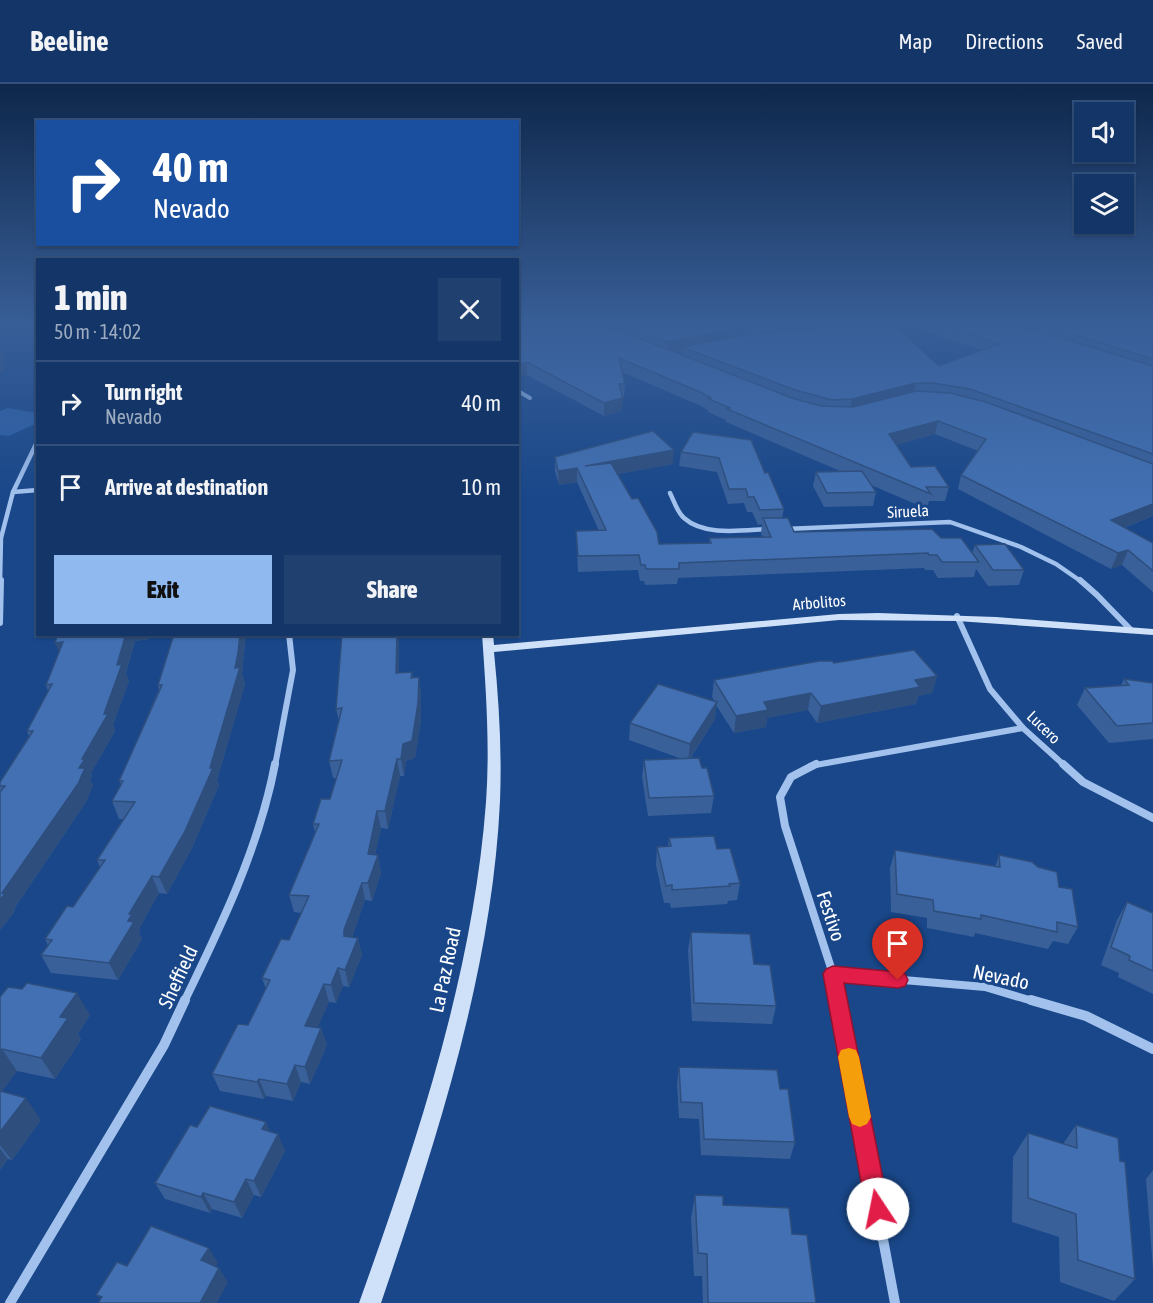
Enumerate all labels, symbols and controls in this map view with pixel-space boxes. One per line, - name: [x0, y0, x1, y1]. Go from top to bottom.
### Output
- text: Beeline: [30, 25, 109, 57]
- text: Map: [898, 29, 932, 53]
- text: Directions: [965, 29, 1044, 53]
- text: Saved: [1077, 29, 1123, 53]
- map controls: [1074, 102, 1134, 234]
- button: sound: [1074, 102, 1134, 162]
- text: 40 m: [153, 143, 228, 191]
- icon: right: [54, 144, 132, 222]
- button: layers: [1074, 174, 1134, 234]
- text: Nevado: [153, 193, 230, 224]
- text: 1 min: [54, 276, 128, 318]
- button: close: [438, 278, 501, 341]
- text: 50 m · 14:02: [54, 320, 141, 343]
- text: Turn right: [105, 379, 182, 405]
- icon: right: [54, 387, 87, 420]
- text: 40 m: [461, 390, 501, 416]
- text: Nevado: [105, 405, 162, 428]
- icon: arrive: [54, 471, 87, 504]
- text: Arrive at destination: [105, 474, 268, 500]
- text: 10 m: [461, 474, 501, 500]
- street label: Siruela: [887, 501, 929, 521]
- button: Exit: [54, 555, 272, 624]
- button: Share: [284, 555, 501, 624]
- street label: Arbolitos: [792, 591, 847, 613]
- street label: Lucero: [1024, 707, 1064, 747]
- street label: Festivo: [813, 888, 850, 944]
- pin: [872, 918, 923, 980]
- street label: La Paz Road: [424, 925, 465, 1015]
- icon: arrive: [881, 927, 914, 960]
- street label: Sheffield: [153, 942, 202, 1012]
- street label: Nevado: [971, 959, 1031, 994]
- position arrow: [846, 1177, 910, 1241]

